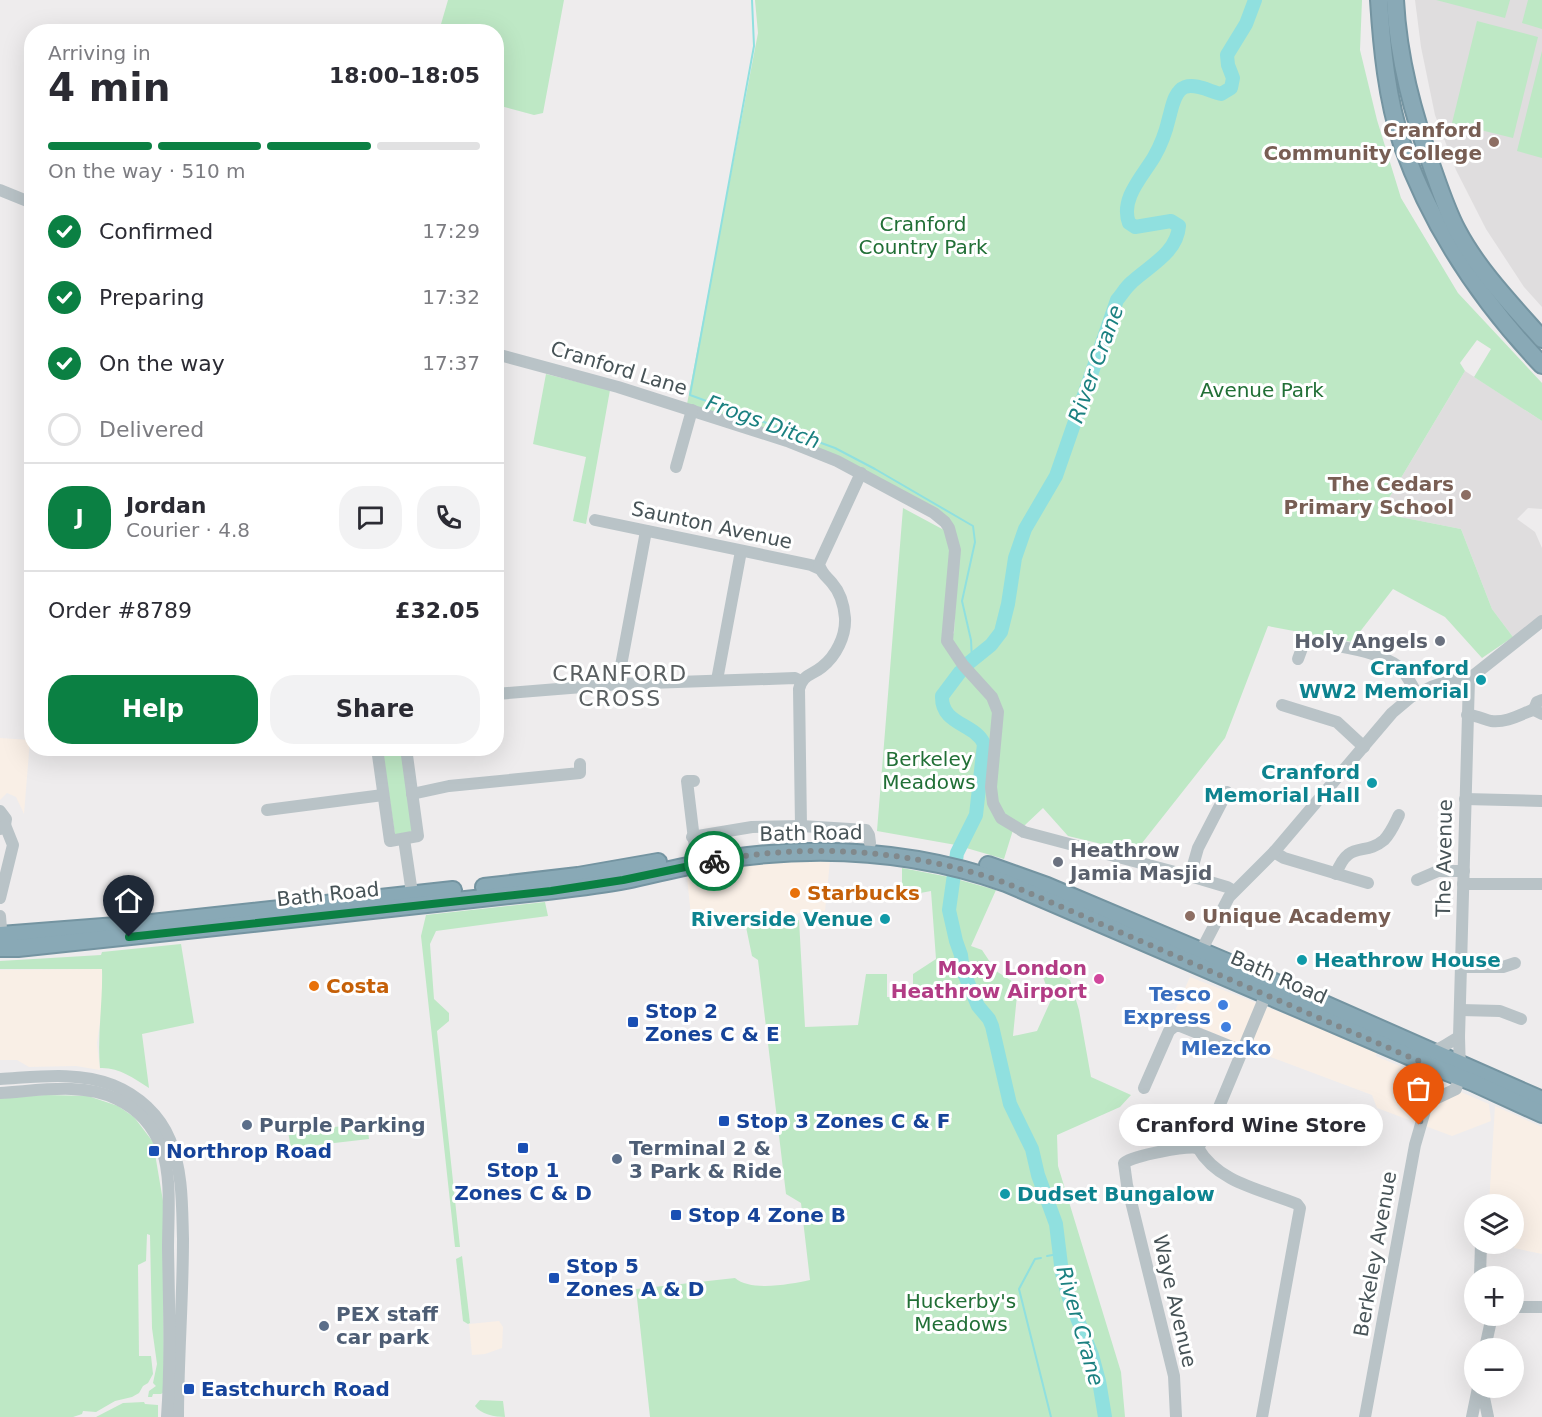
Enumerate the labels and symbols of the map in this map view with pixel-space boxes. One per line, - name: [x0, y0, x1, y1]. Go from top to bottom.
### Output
- place label: Cranford Community College: [1263, 118, 1482, 165]
- marker: Cranford Community College: [1487, 135, 1501, 149]
- park label: Cranford Country Park: [858, 212, 988, 259]
- water label: River Crane: [1064, 302, 1128, 426]
- street label: Cranford Lane: [548, 336, 690, 400]
- park label: Avenue Park: [1200, 378, 1324, 402]
- water label: Frogs Ditch: [703, 390, 823, 454]
- place label: The Cedars Primary School: [1284, 472, 1454, 519]
- marker: The Cedars Primary School: [1459, 488, 1473, 502]
- street label: Saunton Avenue: [629, 496, 795, 554]
- place label: Holy Angels: [1294, 629, 1428, 653]
- marker: Holy Angels: [1433, 634, 1447, 648]
- place label: Cranford WW2 Memorial: [1299, 656, 1469, 703]
- district label: CRANFORD CROSS: [552, 661, 688, 711]
- marker: Cranford WW2 Memorial: [1474, 673, 1488, 687]
- park label: Berkeley Meadows: [882, 747, 976, 794]
- place label: Cranford Memorial Hall: [1204, 760, 1360, 807]
- marker: Cranford Memorial Hall: [1365, 776, 1379, 790]
- street label: The Avenue: [1431, 799, 1457, 918]
- street label: Bath Road: [759, 820, 863, 846]
- courier: [684, 831, 744, 891]
- place label: Heathrow Jamia Masjid: [1068, 838, 1212, 885]
- marker: Heathrow Jamia Masjid: [1051, 855, 1065, 869]
- pin: [103, 875, 154, 937]
- street label: Bath Road: [276, 877, 380, 911]
- place label: Starbucks: [807, 881, 920, 905]
- marker: Starbucks: [788, 886, 802, 900]
- place label: Unique Academy: [1202, 904, 1391, 928]
- place label: Riverside Venue: [691, 907, 873, 931]
- marker: Unique Academy: [1183, 909, 1197, 923]
- marker: Riverside Venue: [878, 912, 892, 926]
- street label: Bath Road: [1227, 945, 1331, 1009]
- place label: Heathrow House: [1314, 948, 1501, 972]
- marker: Heathrow House: [1295, 953, 1309, 967]
- place label: Moxy London Heathrow Airport: [891, 956, 1087, 1003]
- marker: Moxy London Heathrow Airport: [1092, 972, 1106, 986]
- place label: Costa: [326, 974, 389, 998]
- marker: Costa: [307, 979, 321, 993]
- place label: Tesco Express: [1123, 982, 1211, 1029]
- marker: Tesco Express: [1216, 998, 1230, 1012]
- place label: Stop 2 Zones C & E: [645, 999, 780, 1046]
- marker: Stop 2 Zones C & E: [626, 1015, 640, 1029]
- marker: Mlezcko: [1219, 1020, 1233, 1034]
- place label: Mlezcko: [1181, 1036, 1271, 1060]
- pin: [1393, 1063, 1444, 1125]
- callout: Cranford Wine Store: [1119, 1104, 1383, 1146]
- place label: Stop 3 Zones C & F: [736, 1109, 950, 1133]
- place label: Purple Parking: [259, 1113, 426, 1137]
- marker: Stop 3 Zones C & F: [717, 1114, 731, 1128]
- marker: Purple Parking: [240, 1118, 254, 1132]
- place label: Terminal 2 & 3 Park & Ride: [629, 1136, 782, 1183]
- place label: Northrop Road: [166, 1139, 332, 1163]
- marker: Stop 1 Zones C & D: [516, 1141, 530, 1155]
- marker: Northrop Road: [147, 1144, 161, 1158]
- marker: Terminal 2 & 3 Park & Ride: [610, 1152, 624, 1166]
- place label: Stop 1 Zones C & D: [454, 1158, 592, 1205]
- street label: Berkeley Avenue: [1349, 1169, 1401, 1339]
- place label: Dudset Bungalow: [1017, 1182, 1215, 1206]
- marker: Dudset Bungalow: [998, 1187, 1012, 1201]
- place label: Stop 4 Zone B: [688, 1203, 846, 1227]
- marker: Stop 4 Zone B: [669, 1208, 683, 1222]
- street label: Waye Avenue: [1148, 1232, 1202, 1370]
- place label: Stop 5 Zones A & D: [566, 1254, 704, 1301]
- water label: River Crane: [1051, 1263, 1109, 1389]
- marker: Stop 5 Zones A & D: [547, 1271, 561, 1285]
- park label: Huckerby's Meadows: [906, 1289, 1016, 1336]
- place label: PEX staff car park: [336, 1302, 439, 1349]
- marker: PEX staff car park: [317, 1319, 331, 1333]
- place label: Eastchurch Road: [201, 1377, 390, 1401]
- marker: Eastchurch Road: [182, 1382, 196, 1396]

